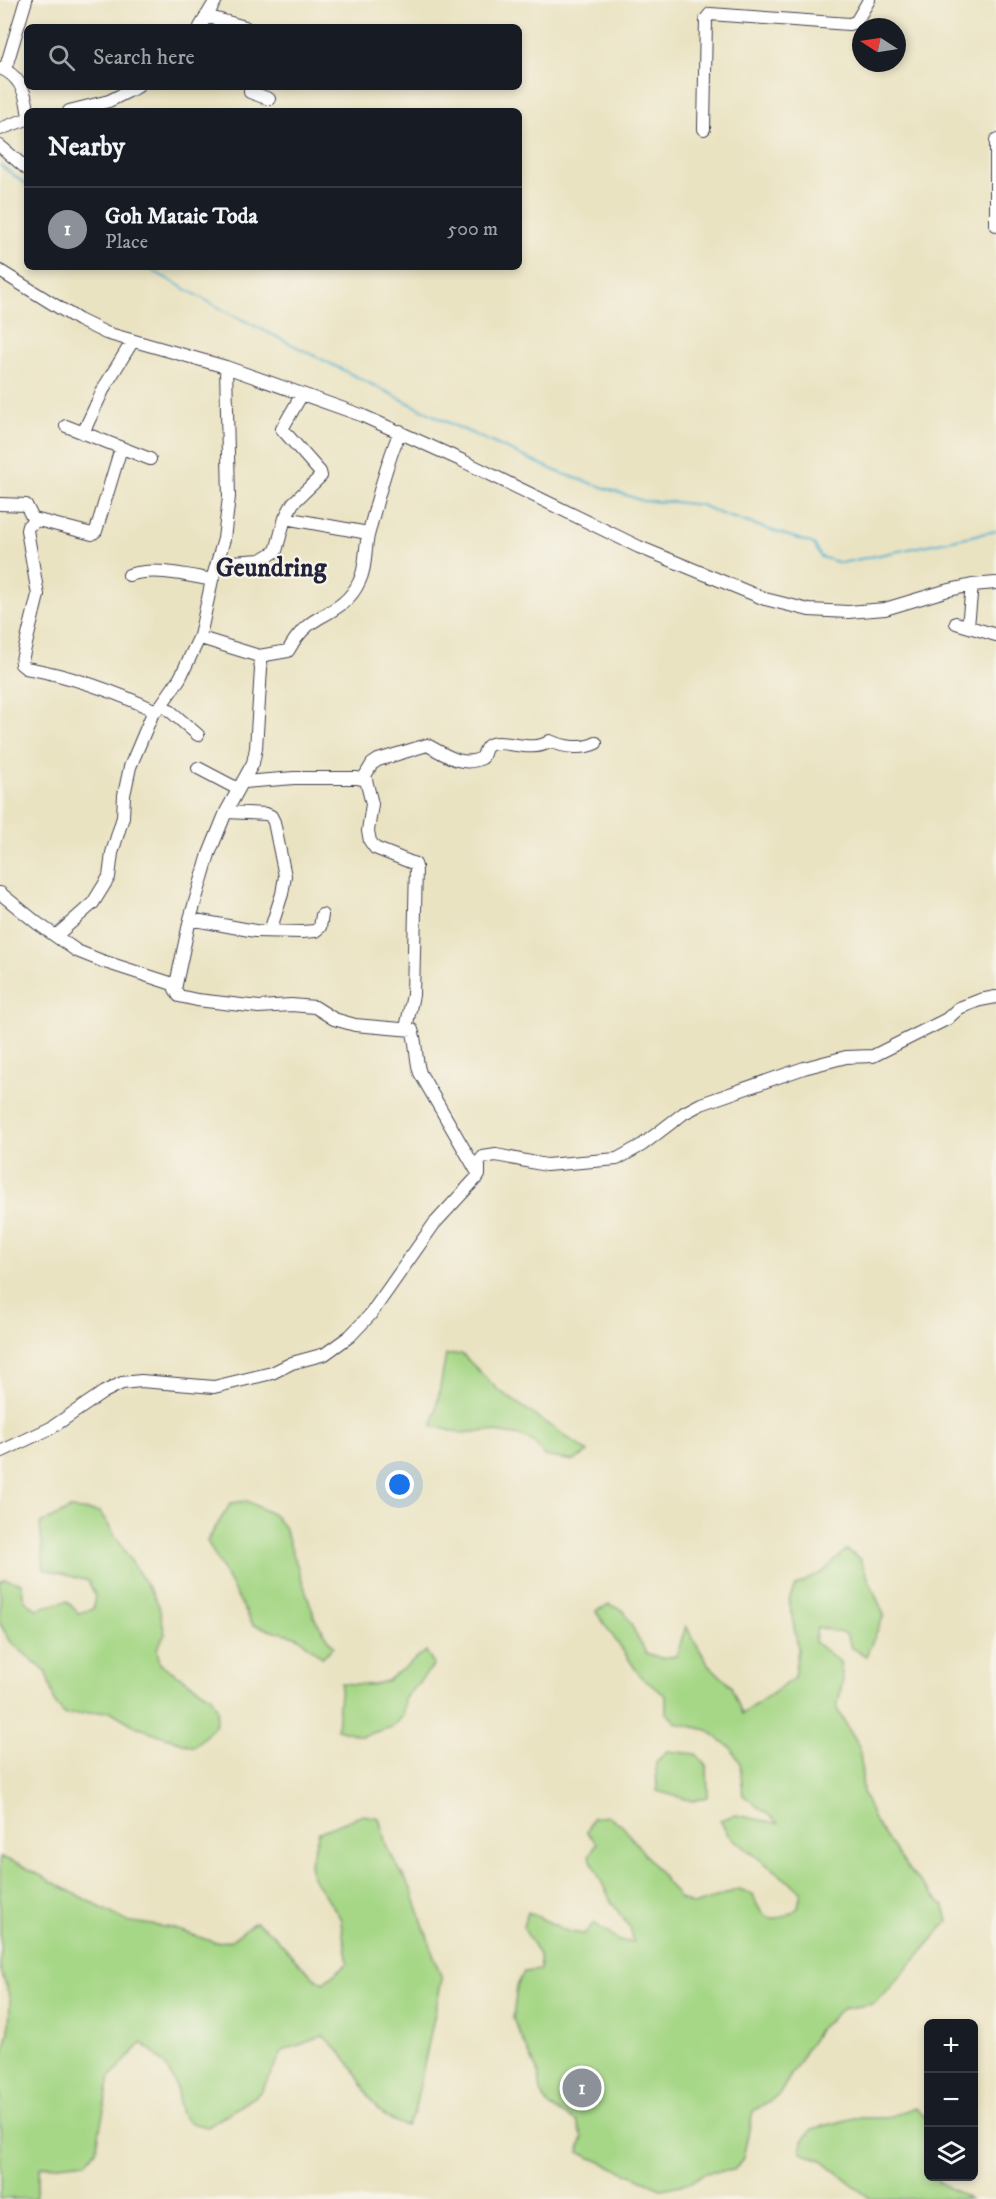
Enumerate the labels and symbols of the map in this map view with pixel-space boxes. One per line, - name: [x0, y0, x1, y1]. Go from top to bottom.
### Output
- north arrow: [852, 18, 906, 72]
- district label: Geundring: [216, 552, 328, 585]
- your location: [385, 1470, 414, 1499]
- pin: 1: [562, 2066, 602, 2110]

